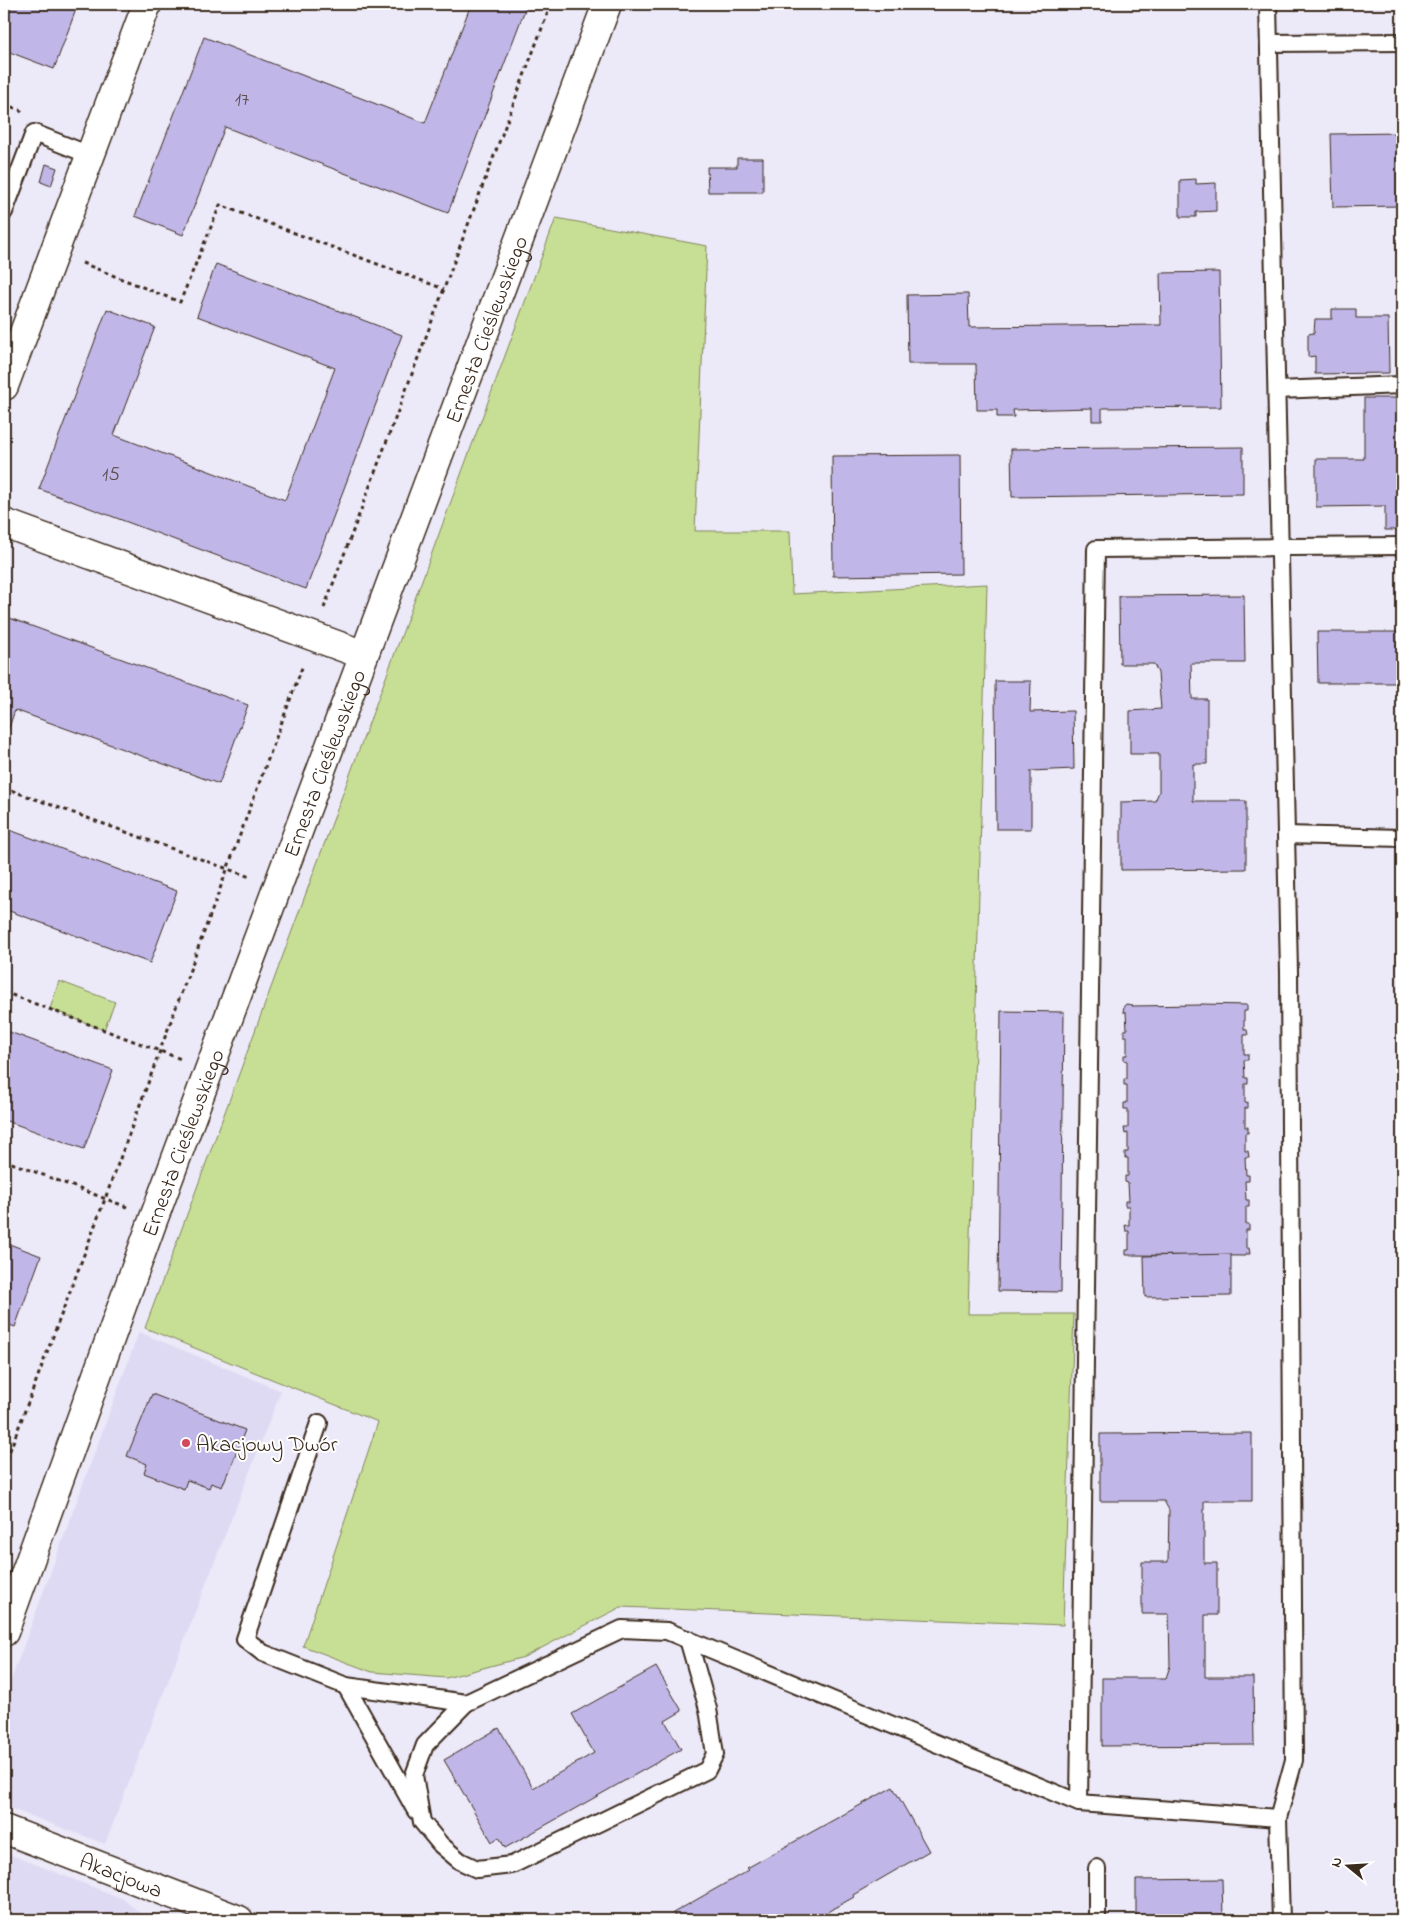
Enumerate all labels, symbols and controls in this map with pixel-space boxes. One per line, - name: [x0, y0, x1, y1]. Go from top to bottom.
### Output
- house number: 17: [235, 86, 249, 115]
- street label: Ernesta Cieślewskiego: [439, 232, 538, 429]
- house number: 15: [102, 461, 120, 490]
- street label: Ernesta Cieślewskiego: [277, 666, 376, 862]
- street label: Ernesta Cieślewskiego: [135, 1045, 235, 1242]
- place label: Akacjowy Dwór: [196, 1430, 338, 1463]
- marker: Akacjowy Dwór: [180, 1437, 192, 1449]
- north arrow: [1324, 1842, 1374, 1892]
- street label: Akacjowa: [74, 1847, 167, 1908]
- text: N: [1326, 1855, 1349, 1870]

